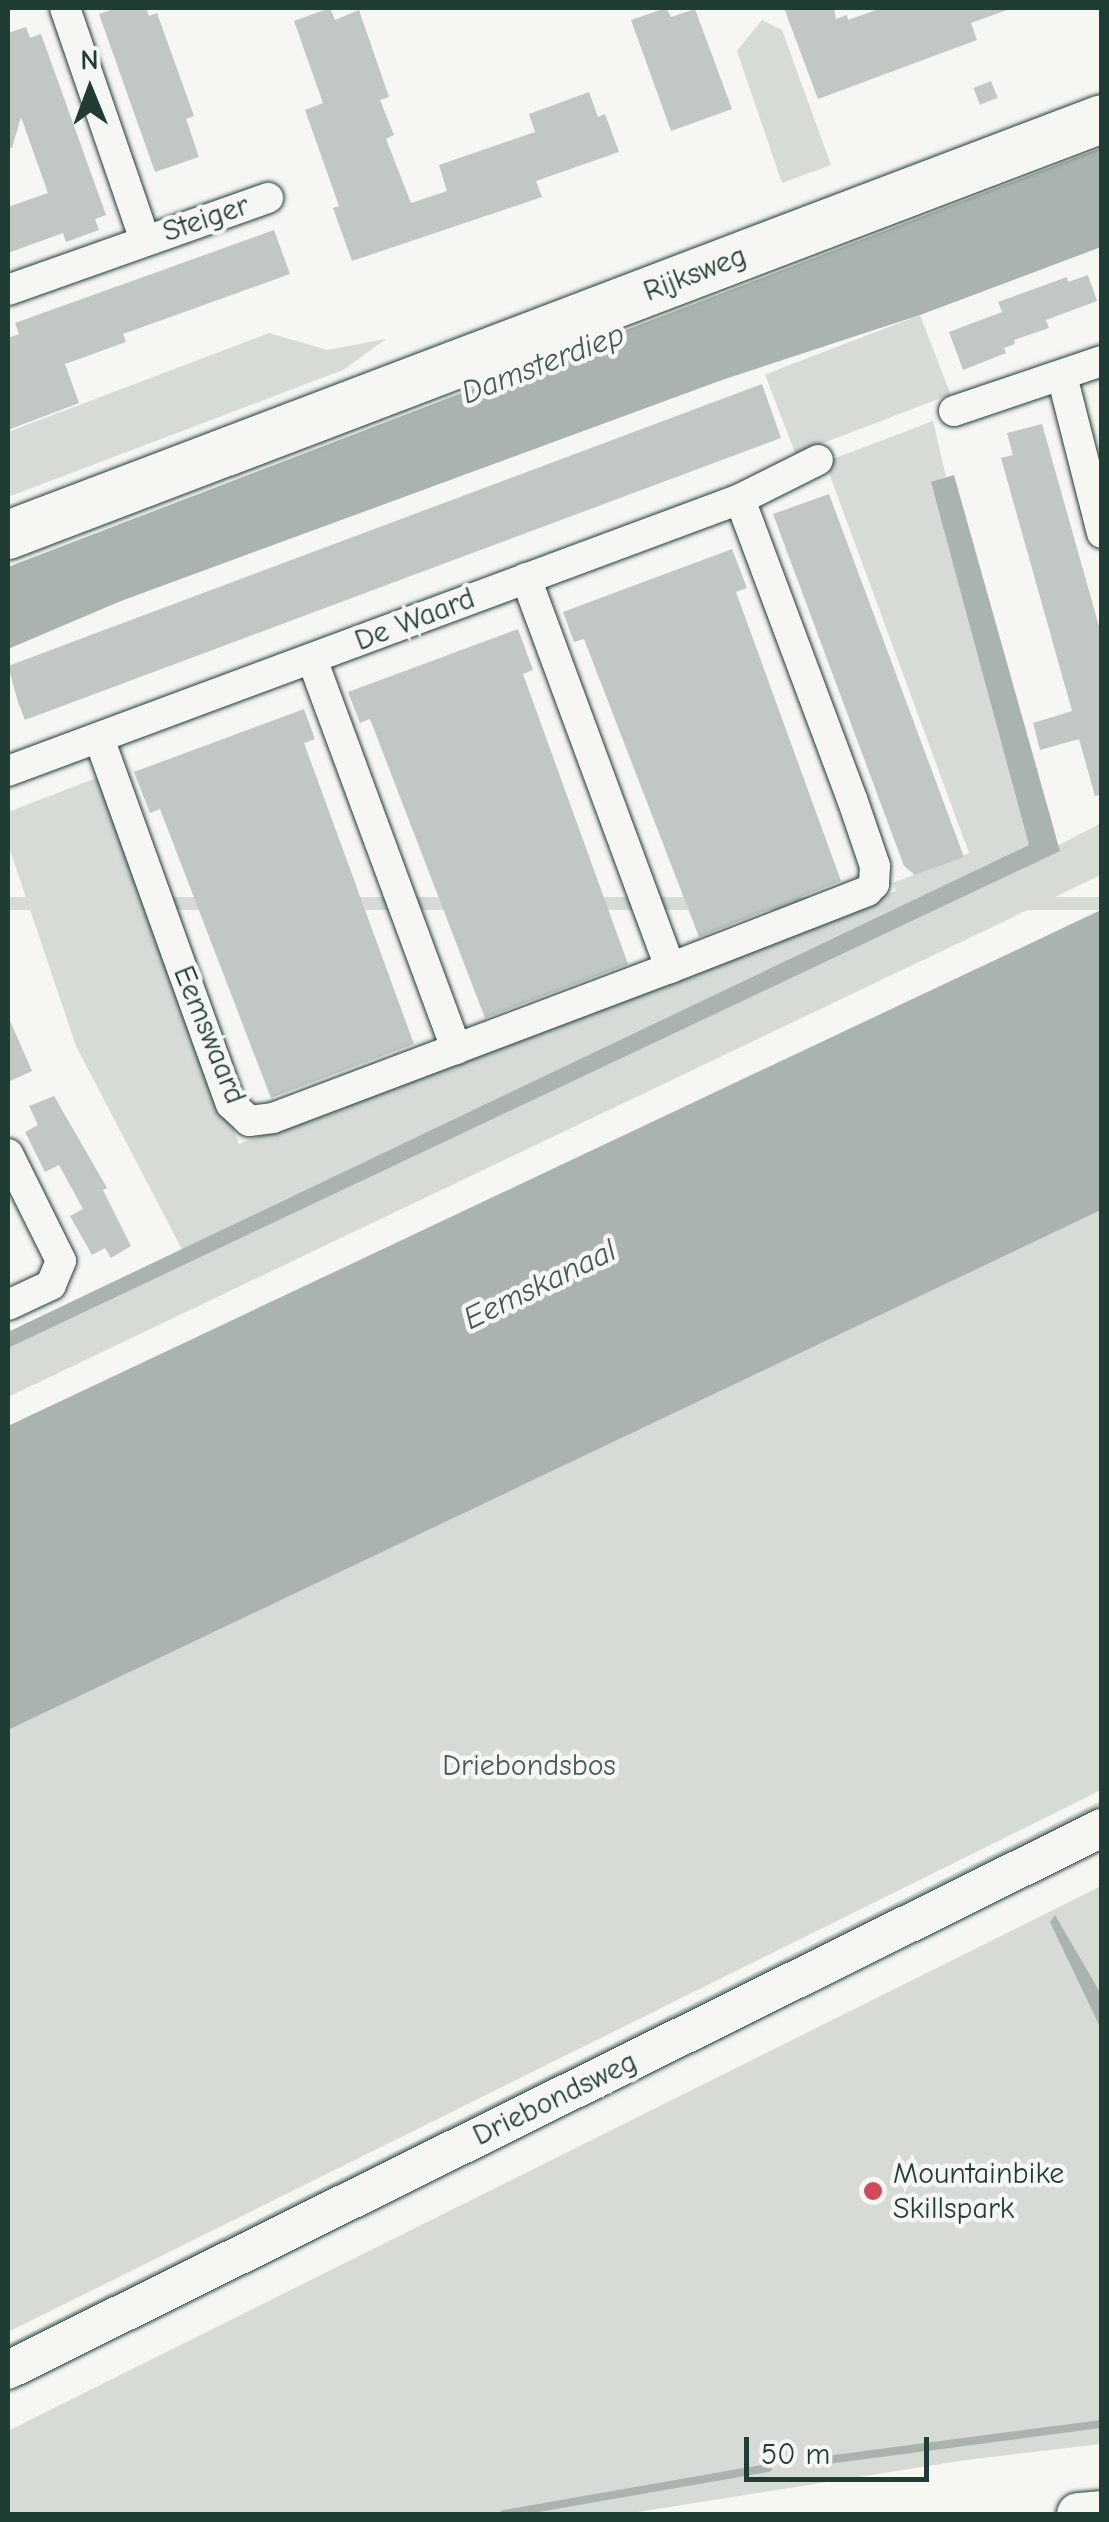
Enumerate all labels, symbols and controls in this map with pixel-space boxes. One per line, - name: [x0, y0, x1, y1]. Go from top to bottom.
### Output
- north arrow: [40, 40, 140, 140]
- text: N: [80, 44, 99, 76]
- street label: Steiger: [158, 188, 254, 250]
- street label: Rijksweg: [639, 238, 751, 310]
- water label: Damsterdiep: [456, 315, 630, 413]
- street label: De Waard: [350, 581, 480, 659]
- street label: Eemswaard: [165, 961, 253, 1109]
- water label: Eemskanaal: [457, 1232, 623, 1338]
- park label: Driebondsbos: [442, 1748, 616, 1784]
- street label: Driebondsweg: [467, 2044, 643, 2154]
- place label: Mountainbike Skillspark: [893, 2156, 1064, 2226]
- marker: Mountainbike Skillspark: [862, 2180, 884, 2202]
- scale bar: [749, 2417, 934, 2479]
- text: 50 m: [761, 2437, 830, 2472]

